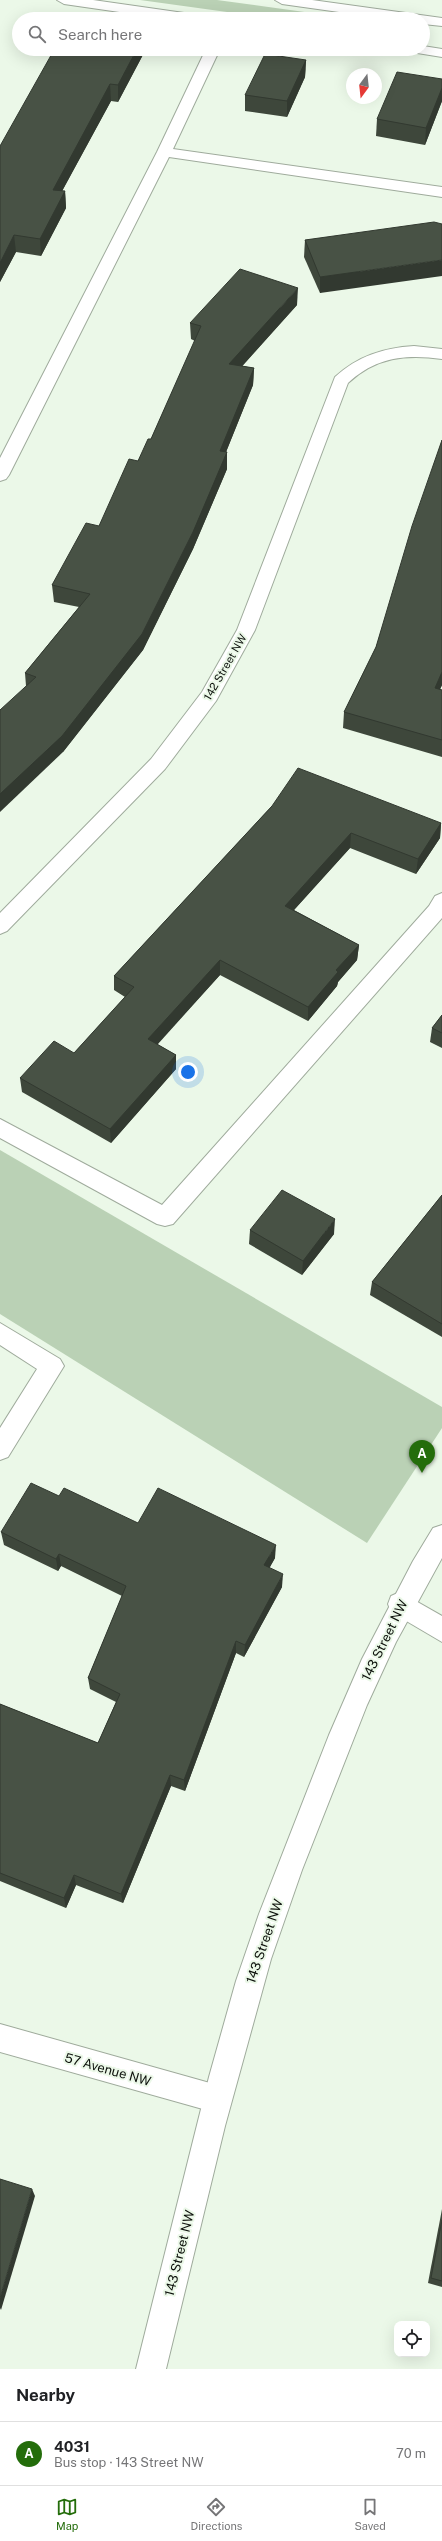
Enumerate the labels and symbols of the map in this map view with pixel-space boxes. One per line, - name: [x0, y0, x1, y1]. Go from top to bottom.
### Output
- north arrow: [346, 68, 382, 104]
- street label: 142 Street NW: [201, 631, 249, 702]
- your location: [178, 1062, 198, 1082]
- pin: A: [409, 1440, 435, 1473]
- street label: 143 Street NW: [358, 1597, 411, 1683]
- street label: 143 Street NW: [243, 1896, 286, 1985]
- street label: 57 Avenue NW: [63, 2050, 153, 2089]
- street label: 143 Street NW: [162, 2208, 198, 2298]

